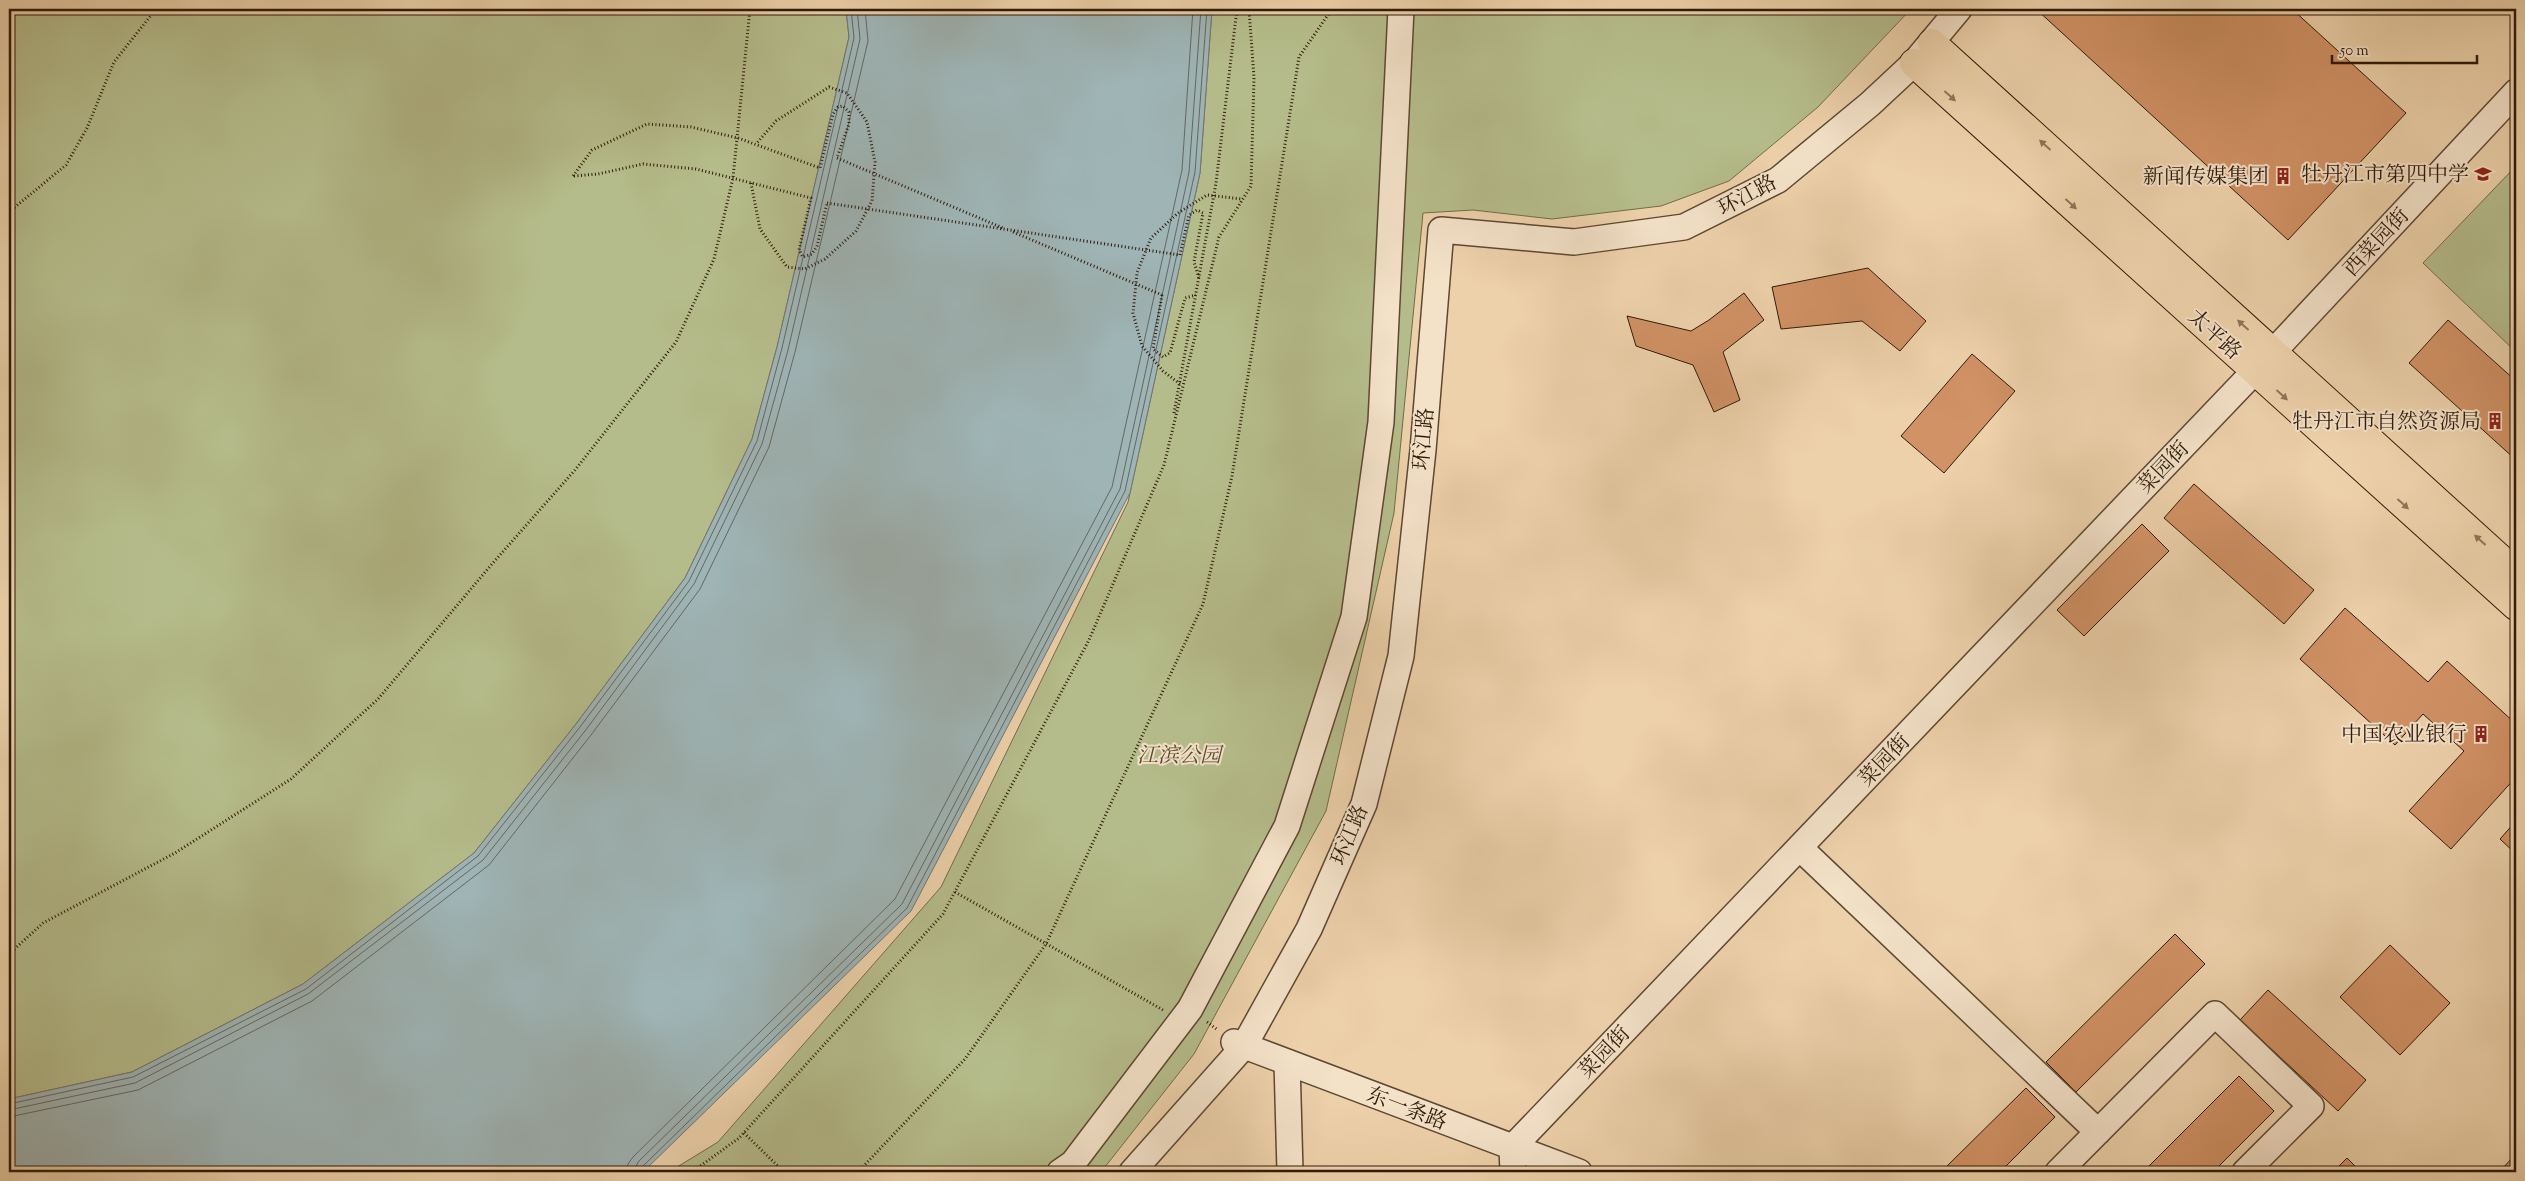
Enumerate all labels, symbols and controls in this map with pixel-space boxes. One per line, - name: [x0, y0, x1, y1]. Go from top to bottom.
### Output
- scale bar: [2332, 32, 2478, 64]
- text: 50 m: [2339, 41, 2369, 62]
- one-way arrow: [1943, 90, 1956, 101]
- one-way arrow: [2038, 140, 2051, 151]
- place label: 牡丹江市第四中学: [2301, 161, 2469, 191]
- place label: 新闻传媒集团: [2143, 163, 2269, 193]
- school or university icon: 牡丹江市第四中学: [2473, 164, 2493, 184]
- building icon: 新闻传媒集团: [2273, 166, 2293, 186]
- street label: 环江路: [1713, 169, 1783, 225]
- one-way arrow: [2064, 198, 2076, 210]
- street label: 西菜园街: [2338, 202, 2417, 284]
- street label: 太平路: [2180, 303, 2247, 368]
- one-way arrow: [2237, 319, 2249, 331]
- one-way arrow: [2276, 389, 2288, 401]
- street label: 环江路: [1407, 406, 1443, 472]
- place label: 牡丹江市自然资源局: [2292, 408, 2481, 438]
- building icon: 牡丹江市自然资源局: [2485, 411, 2505, 431]
- street label: 菜园街: [2132, 435, 2197, 501]
- one-way arrow: [2397, 498, 2409, 510]
- one-way arrow: [2475, 534, 2487, 546]
- place label: 中国农业银行: [2341, 721, 2467, 751]
- building icon: 中国农业银行: [2471, 724, 2491, 744]
- street label: 菜园街: [1853, 728, 1918, 794]
- park label: 江滨公园: [1137, 742, 1224, 772]
- street label: 环江路: [1325, 801, 1377, 871]
- street label: 菜园街: [1573, 1020, 1638, 1086]
- street label: 东一条路: [1362, 1081, 1451, 1139]

